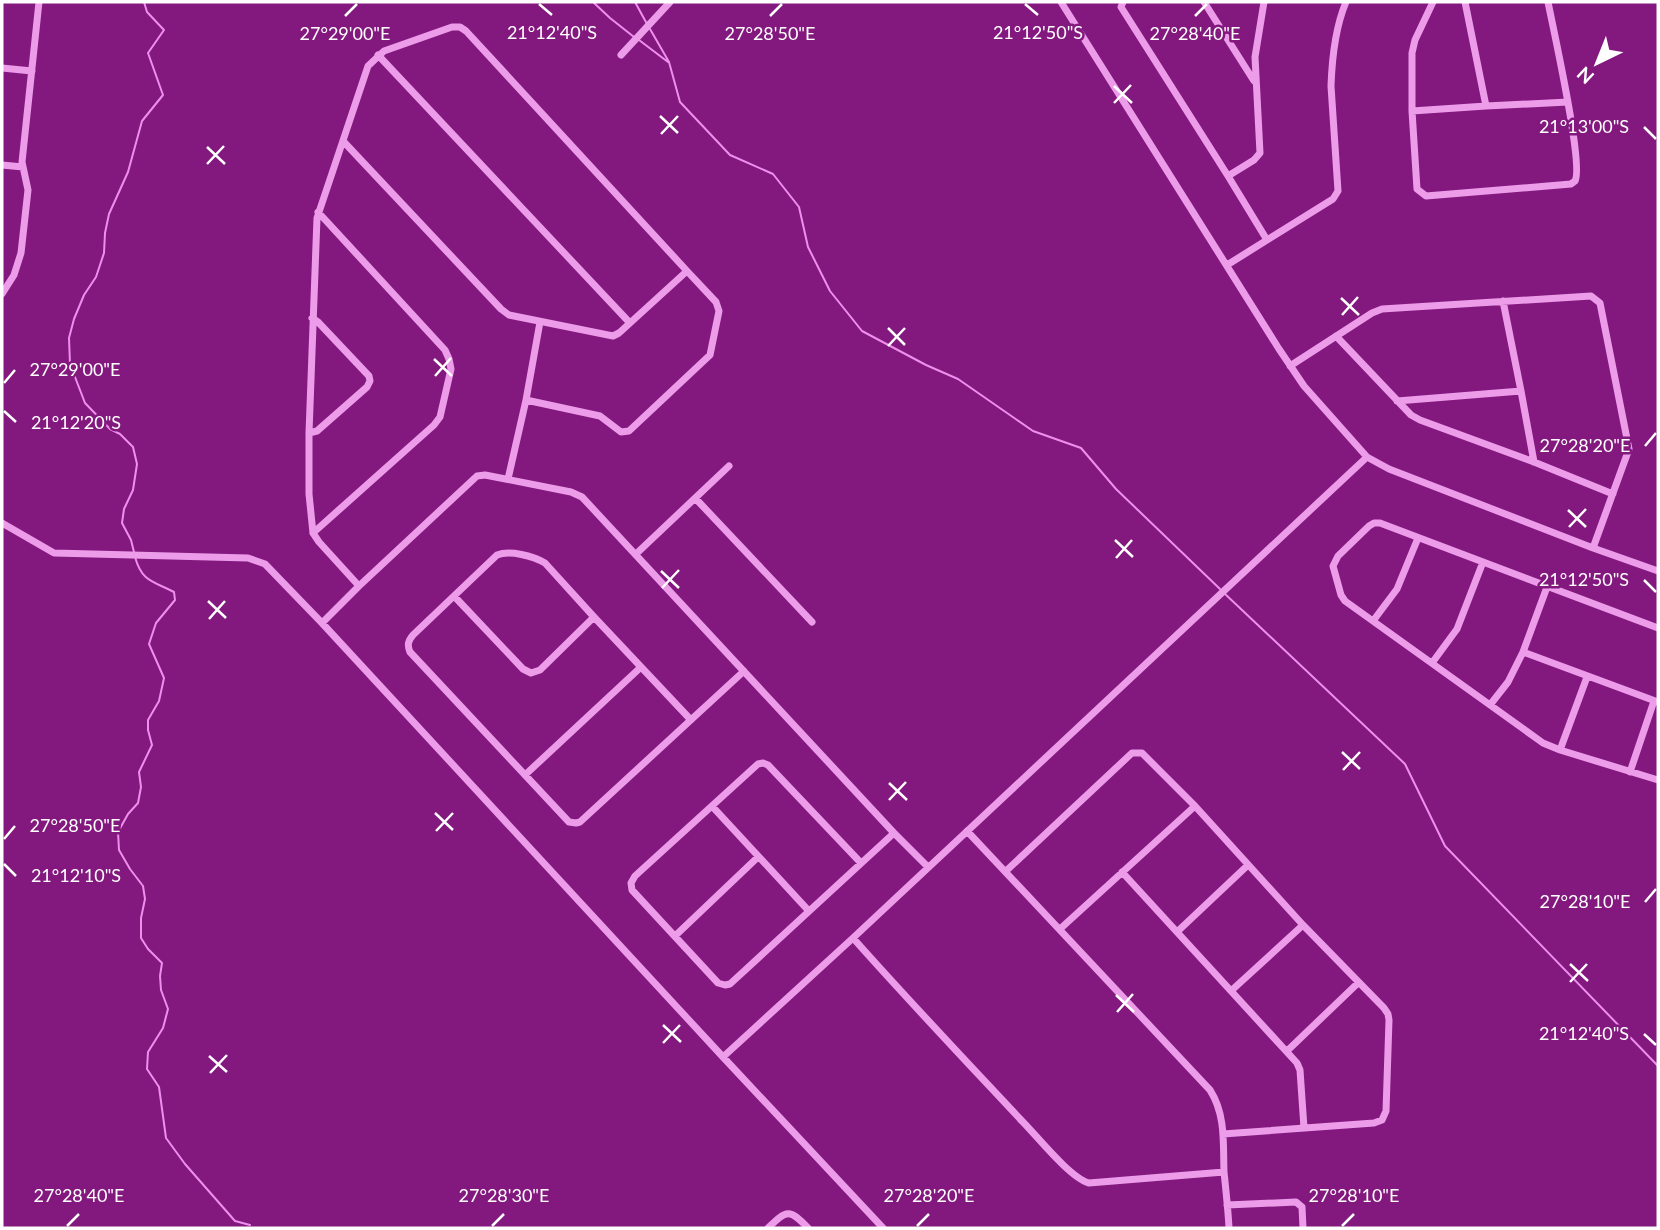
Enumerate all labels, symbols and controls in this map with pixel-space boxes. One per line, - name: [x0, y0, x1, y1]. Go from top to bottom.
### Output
- text: 21°12'40"S: [507, 21, 597, 43]
- text: 21°12'50"S: [993, 21, 1083, 43]
- text: 27°29'00"E: [300, 22, 390, 44]
- text: 27°28'50"E: [725, 22, 815, 44]
- text: 27°28'40"E: [1150, 22, 1240, 44]
- north arrow: [1562, 28, 1632, 98]
- text: N: [1572, 62, 1598, 89]
- text: 21°13'00"S: [1539, 115, 1629, 137]
- text: 27°29'00"E: [30, 358, 120, 380]
- text: 21°12'20"S: [31, 411, 121, 433]
- text: 27°28'20"E: [1540, 434, 1630, 456]
- text: 21°12'50"S: [1539, 568, 1629, 590]
- text: 27°28'50"E: [30, 814, 120, 836]
- text: 21°12'10"S: [31, 864, 121, 886]
- text: 27°28'10"E: [1540, 890, 1630, 912]
- text: 21°12'40"S: [1539, 1022, 1629, 1044]
- text: 27°28'40"E: [34, 1184, 124, 1206]
- text: 27°28'30"E: [459, 1184, 549, 1206]
- text: 27°28'20"E: [884, 1184, 974, 1206]
- text: 27°28'10"E: [1309, 1184, 1399, 1206]

